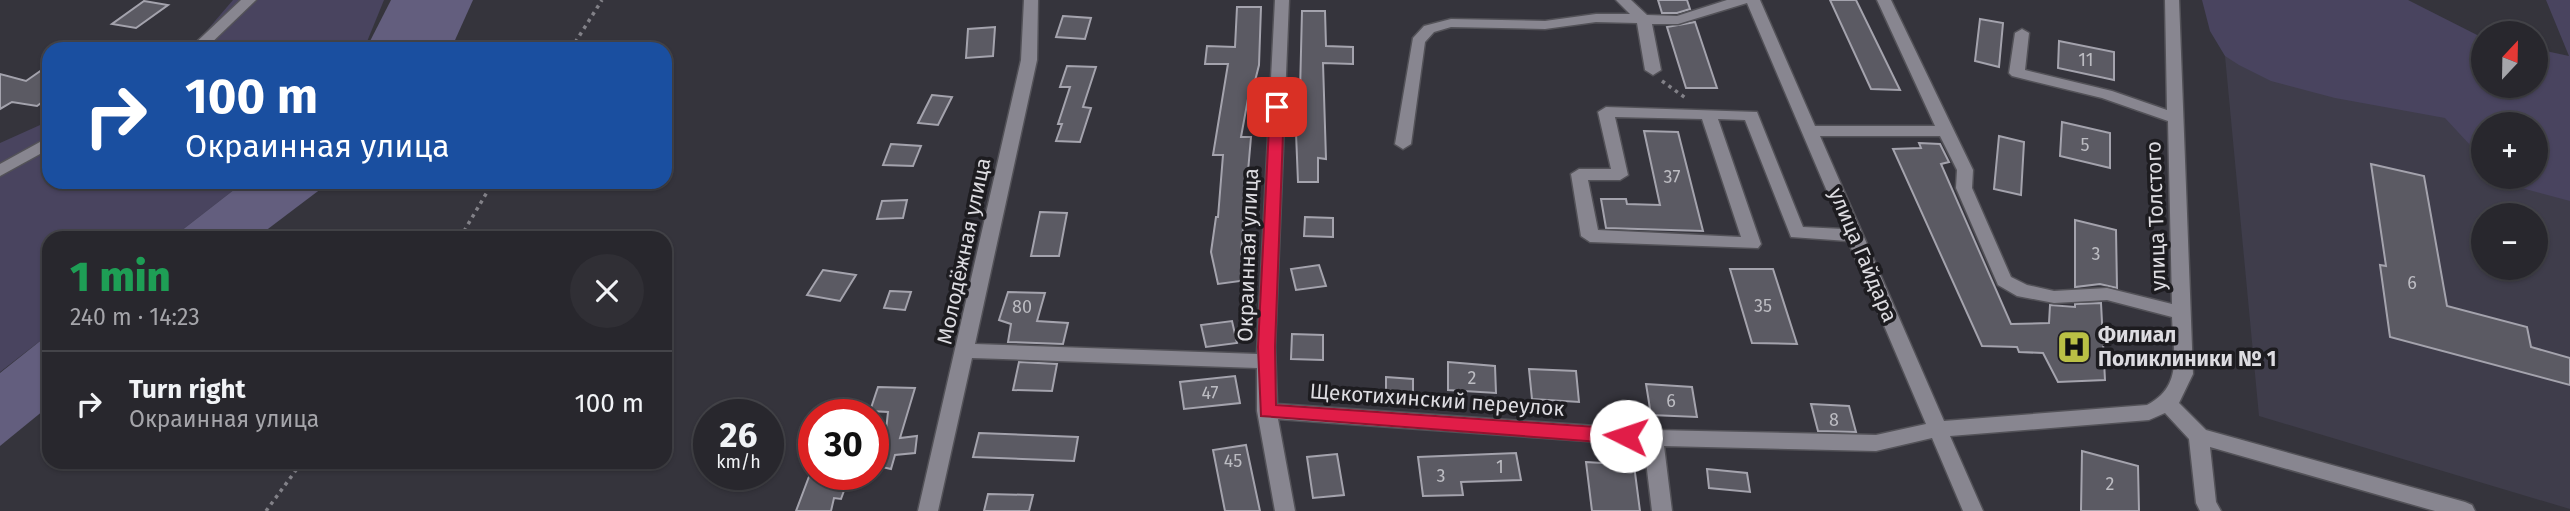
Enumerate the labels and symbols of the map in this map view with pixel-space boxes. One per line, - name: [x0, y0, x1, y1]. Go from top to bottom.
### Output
- north arrow: [2471, 21, 2548, 98]
- house number: 11: [2078, 49, 2094, 71]
- pin: [1247, 77, 1307, 137]
- house number: 5: [2080, 134, 2090, 156]
- street label: улица Толстого: [2140, 141, 2172, 291]
- street label: Молодёжная улица: [932, 155, 996, 347]
- house number: 37: [1664, 166, 1680, 188]
- street label: Окраинная улица: [1232, 168, 1264, 342]
- street label: улица Гайдара: [1823, 184, 1903, 326]
- house number: 3: [2092, 243, 2100, 265]
- house number: 6: [2407, 272, 2417, 294]
- house number: 35: [1754, 295, 1772, 317]
- house number: 80: [1012, 296, 1032, 318]
- place label: Филиал Поликлиники № 1: [2098, 322, 2276, 372]
- hospital icon: Филиал Поликлиники № 1: [2055, 328, 2093, 366]
- house number: 2: [1468, 367, 1477, 389]
- street label: Щекотихинский переулок: [1309, 378, 1565, 422]
- house number: 47: [1201, 382, 1219, 404]
- house number: 6: [1666, 390, 1676, 412]
- speed limit sign: 30: [798, 399, 889, 490]
- position arrow: [1589, 399, 1663, 473]
- house number: 8: [1829, 409, 1839, 431]
- house number: 45: [1224, 450, 1242, 472]
- house number: 1: [1496, 456, 1504, 478]
- house number: 3: [1437, 465, 1445, 487]
- house number: 2: [2106, 473, 2115, 495]

